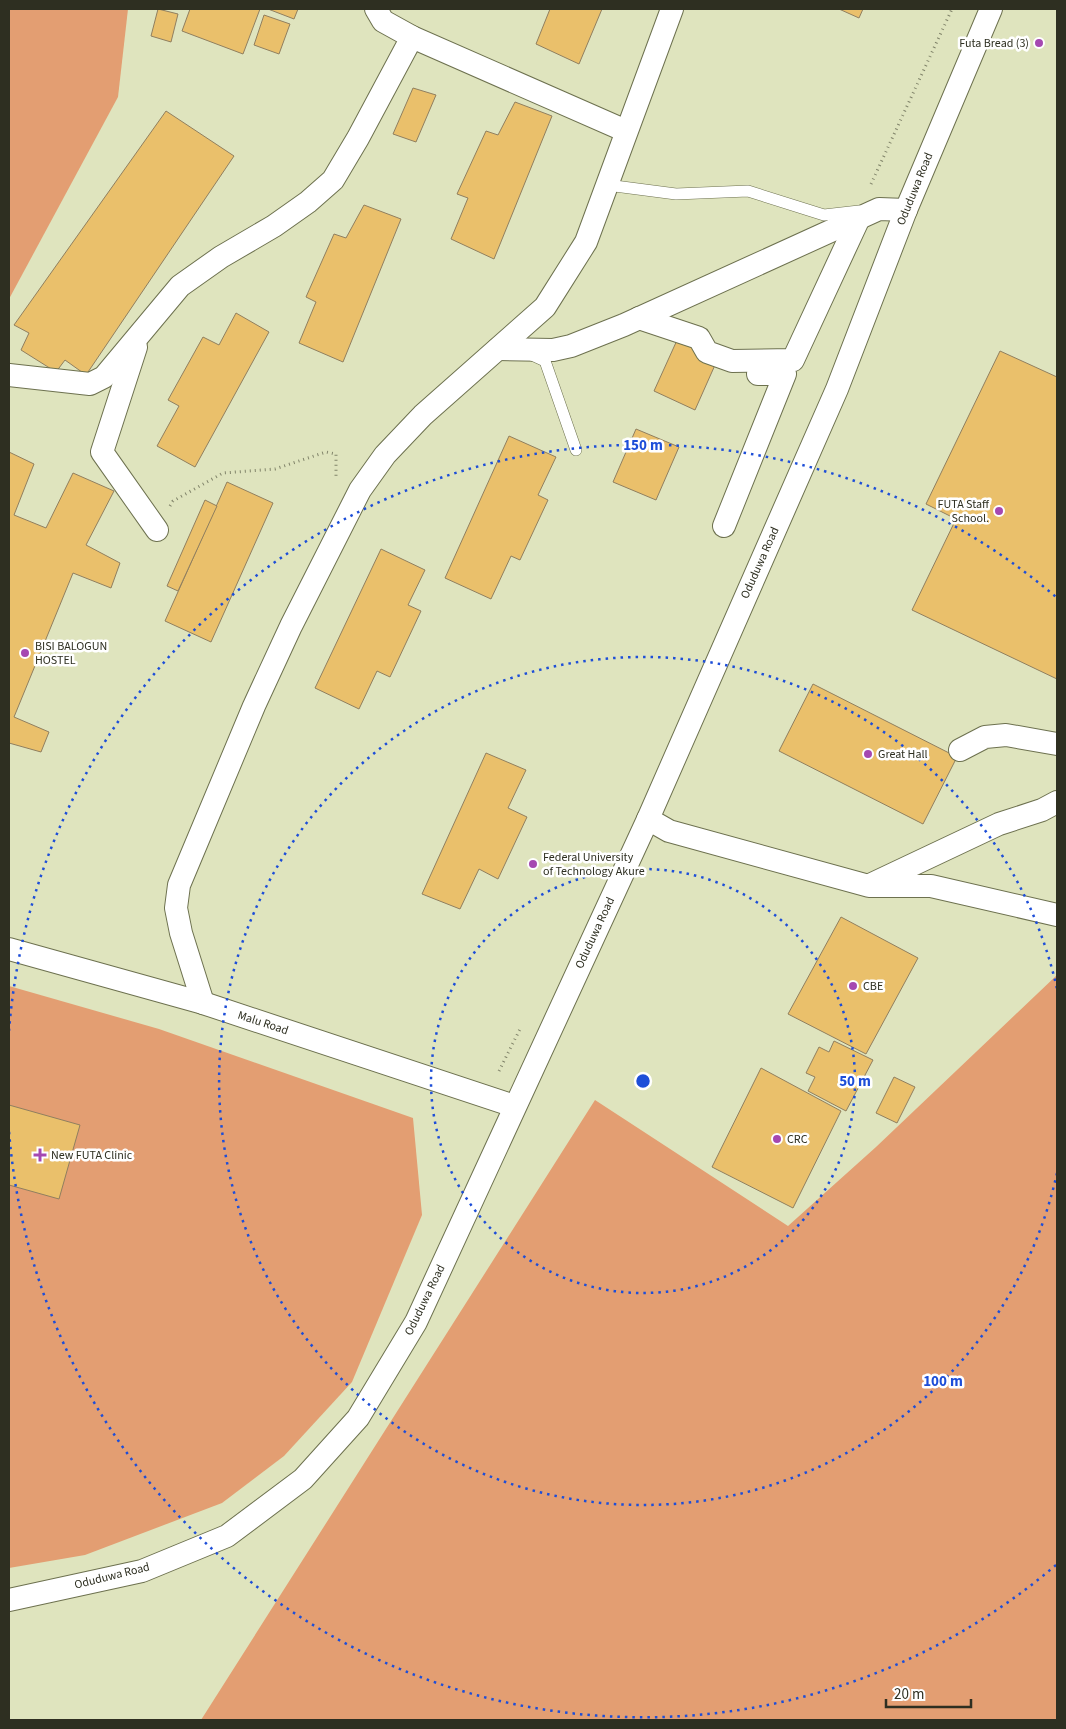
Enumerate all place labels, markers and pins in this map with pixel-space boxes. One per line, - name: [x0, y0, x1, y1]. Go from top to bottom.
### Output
- place label: Futa Bread (3): [959, 35, 1029, 52]
- marker: Futa Bread (3): [1033, 37, 1045, 49]
- place label: FUTA Staff School.: [938, 496, 990, 527]
- marker: FUTA Staff School.: [993, 505, 1005, 517]
- place label: BISI BALOGUN HOSTEL: [35, 638, 107, 669]
- marker: BISI BALOGUN HOSTEL: [19, 647, 31, 659]
- place label: Great Hall: [878, 746, 928, 763]
- marker: Great Hall: [862, 748, 874, 760]
- place label: Federal University of Technology Akure: [543, 849, 645, 880]
- marker: Federal University of Technology Akure: [527, 858, 539, 870]
- place label: CBE: [863, 978, 883, 995]
- marker: CBE: [847, 980, 859, 992]
- centre of rings: [634, 1072, 652, 1090]
- place label: CRC: [787, 1131, 808, 1148]
- marker: CRC: [771, 1133, 783, 1145]
- place label: New FUTA Clinic: [51, 1147, 133, 1164]
- marker: New FUTA Clinic: [33, 1148, 47, 1162]

